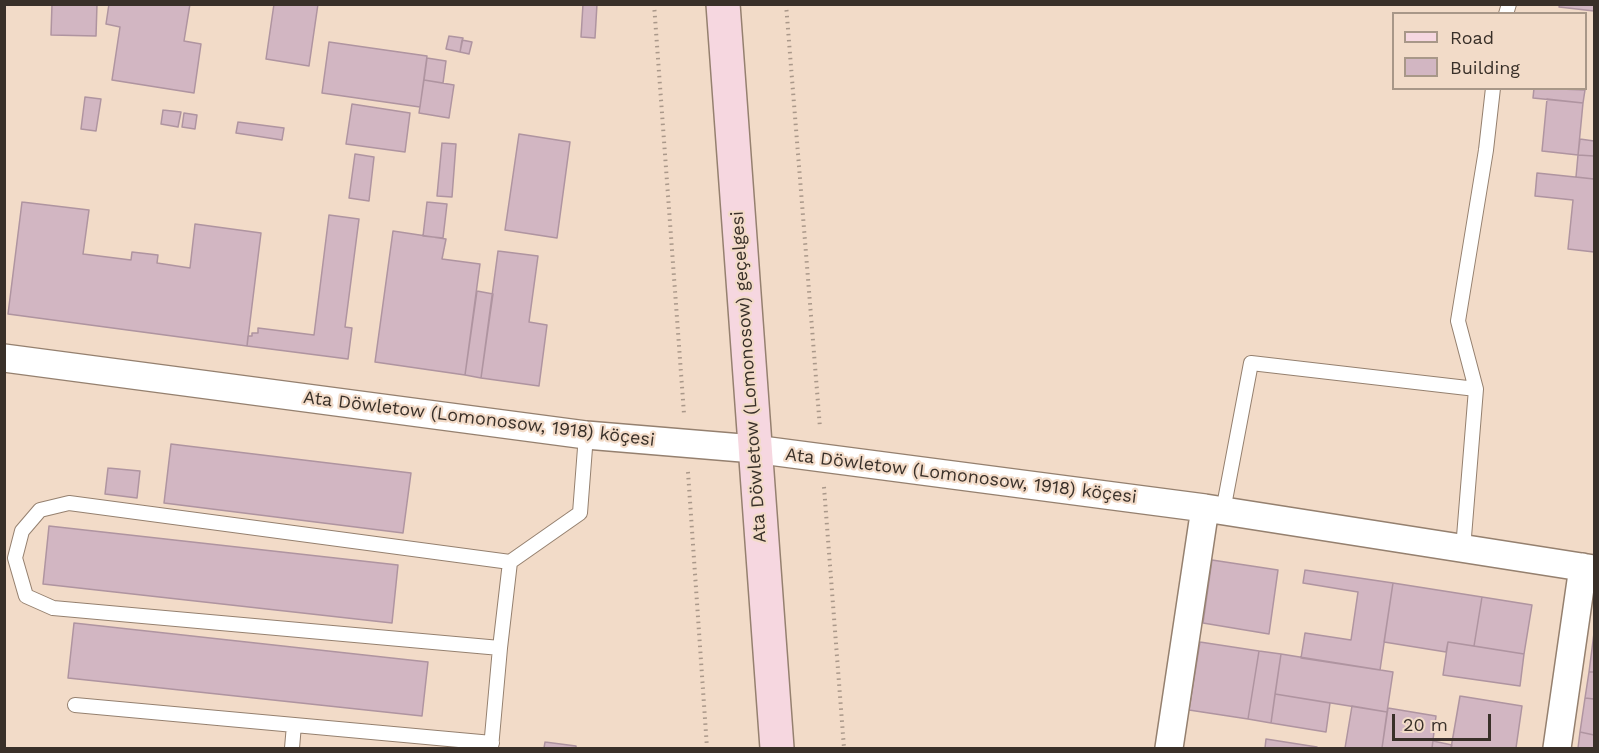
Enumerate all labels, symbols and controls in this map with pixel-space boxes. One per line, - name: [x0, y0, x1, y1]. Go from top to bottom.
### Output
- legend: [1392, 12, 1587, 90]
- text: Road: [1450, 27, 1494, 48]
- text: Building: [1450, 57, 1520, 78]
- street label: Ata Döwletow (Lomonosow) geçelgesi: [727, 210, 771, 544]
- street label: Ata Döwletow (Lomonosow, 1918) köçesi: [302, 387, 656, 451]
- street label: Ata Döwletow (Lomonosow, 1918) köçesi: [784, 444, 1138, 508]
- scale bar: [1395, 702, 1494, 740]
- text: 20 m: [1403, 714, 1448, 735]

